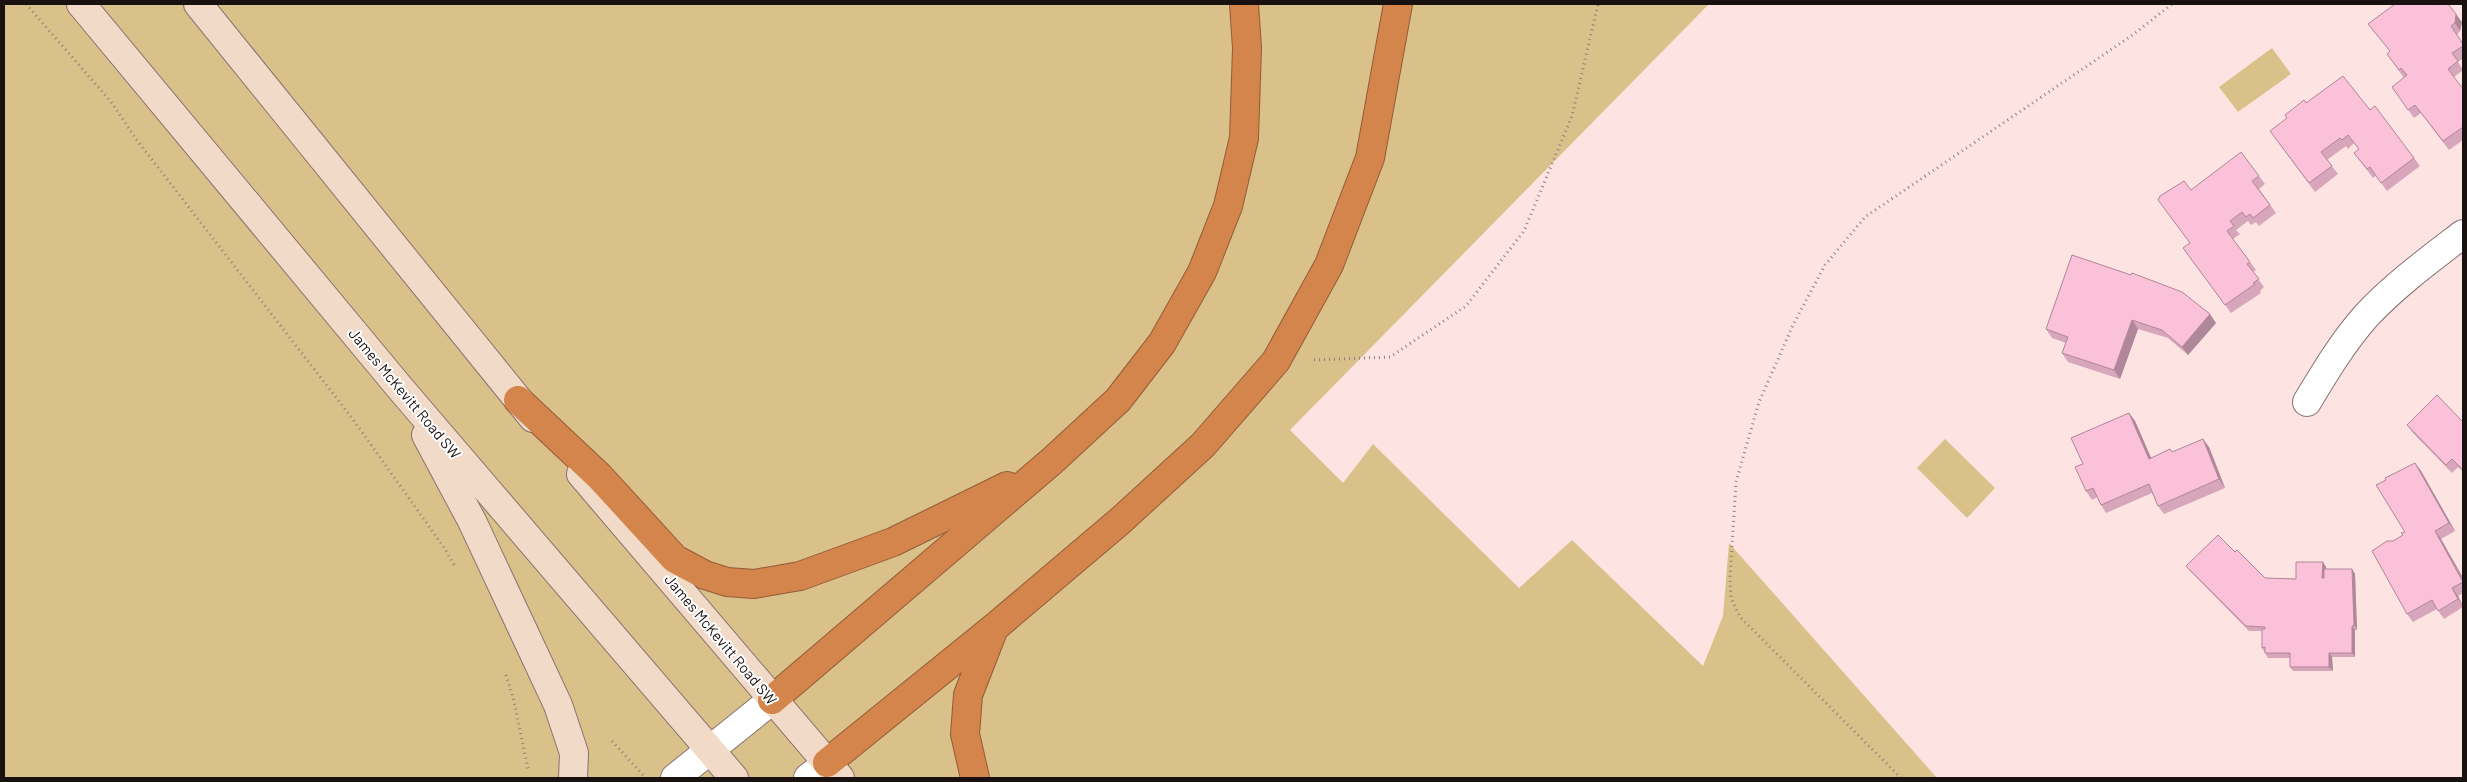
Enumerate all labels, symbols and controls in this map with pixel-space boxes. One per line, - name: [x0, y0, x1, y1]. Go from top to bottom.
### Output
- street label: James McKevitt Road SW: [345, 324, 465, 462]
- street label: James McKevitt Road SW: [661, 570, 781, 708]

